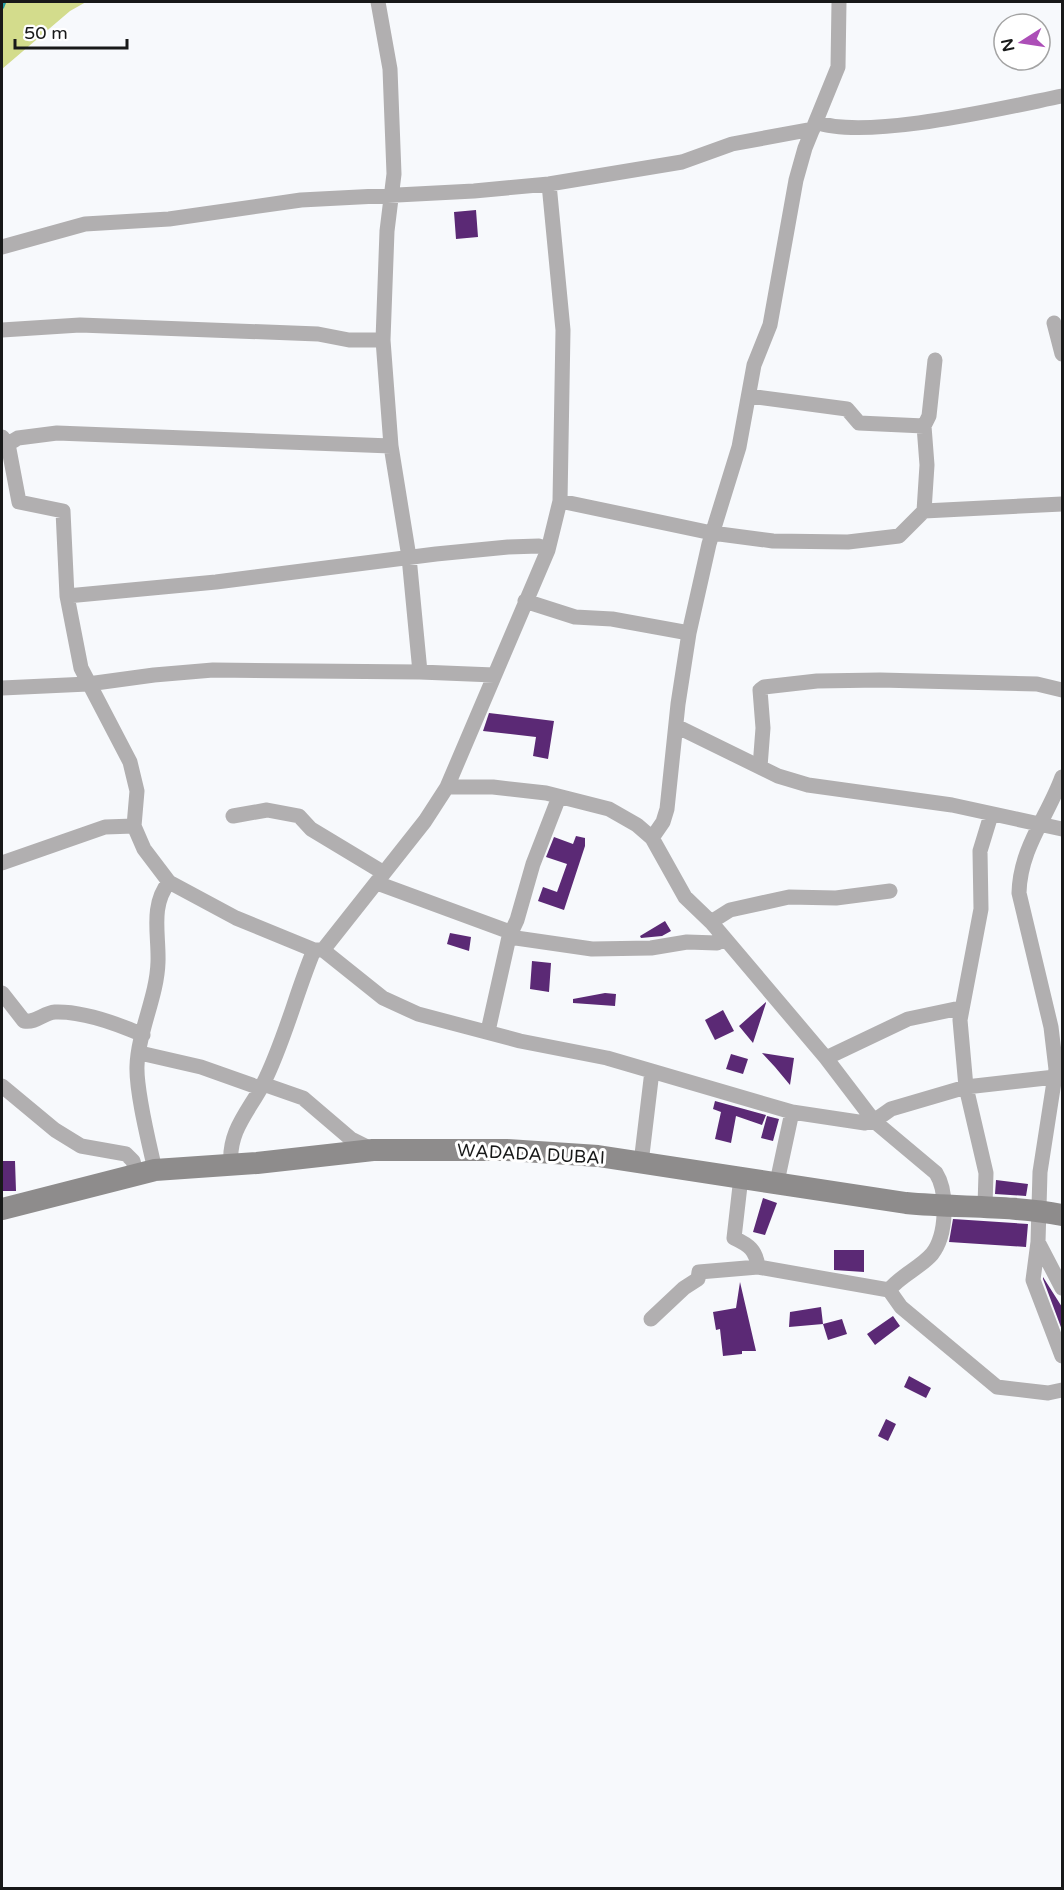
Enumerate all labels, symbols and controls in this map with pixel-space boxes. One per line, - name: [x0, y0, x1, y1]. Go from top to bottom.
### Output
- scale bar: [15, 12, 128, 50]
- north arrow: [992, 12, 1052, 72]
- text: 50 m: [24, 22, 68, 44]
- text: N: [997, 37, 1019, 53]
- street label: WADADA DUBAI: [457, 1139, 605, 1169]

